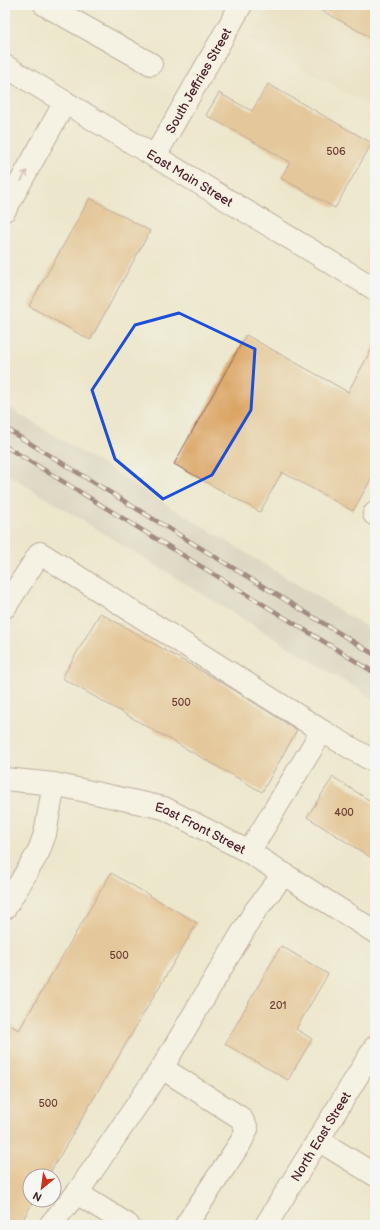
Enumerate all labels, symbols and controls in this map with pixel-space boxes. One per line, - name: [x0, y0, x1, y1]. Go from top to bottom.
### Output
- street label: South Jeffries Street: [163, 25, 235, 136]
- house number: 506: [326, 145, 346, 158]
- street label: East Main Street: [143, 146, 236, 210]
- one-way arrow: [21, 170, 28, 182]
- house number: 500: [171, 696, 191, 709]
- street label: East Front Street: [154, 799, 248, 858]
- house number: 400: [334, 806, 354, 819]
- house number: 500: [109, 949, 129, 962]
- house number: 201: [269, 999, 287, 1012]
- street label: North East Street: [288, 1089, 355, 1185]
- house number: 500: [38, 1097, 58, 1110]
- north arrow: [22, 1168, 62, 1208]
- text: N: [31, 1189, 44, 1204]

